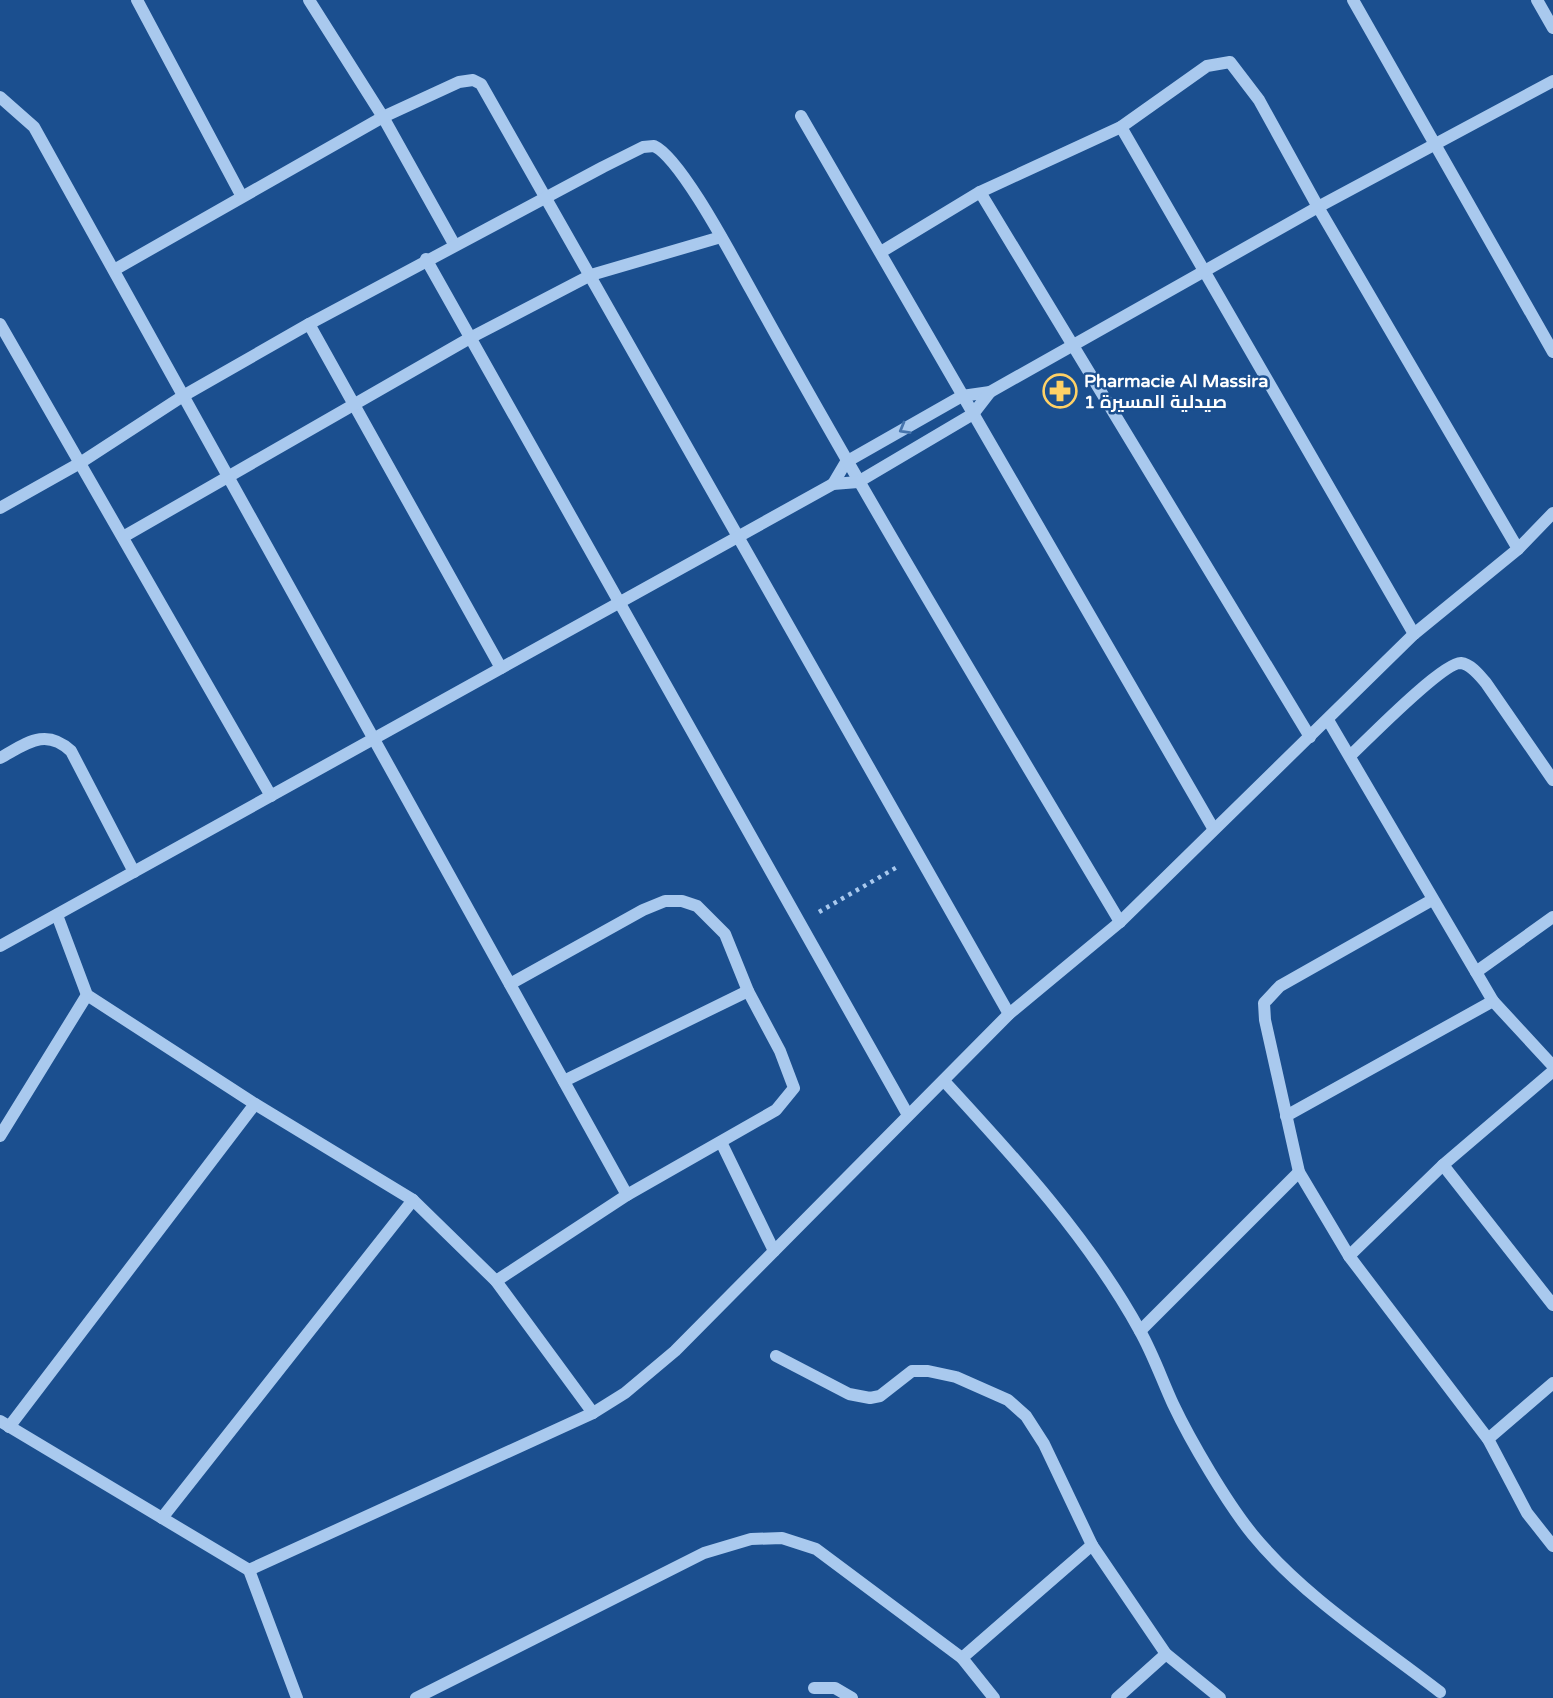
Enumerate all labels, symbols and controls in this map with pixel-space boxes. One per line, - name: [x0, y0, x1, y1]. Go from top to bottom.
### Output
- place label: Pharmacie Al Massira 1 صيدلية المسيرة: [1084, 370, 1268, 413]
- pharmacy icon: Pharmacie Al Massira 1 صيدلية المسيرة: [1041, 372, 1079, 410]
- one-way arrow: [898, 421, 911, 434]

